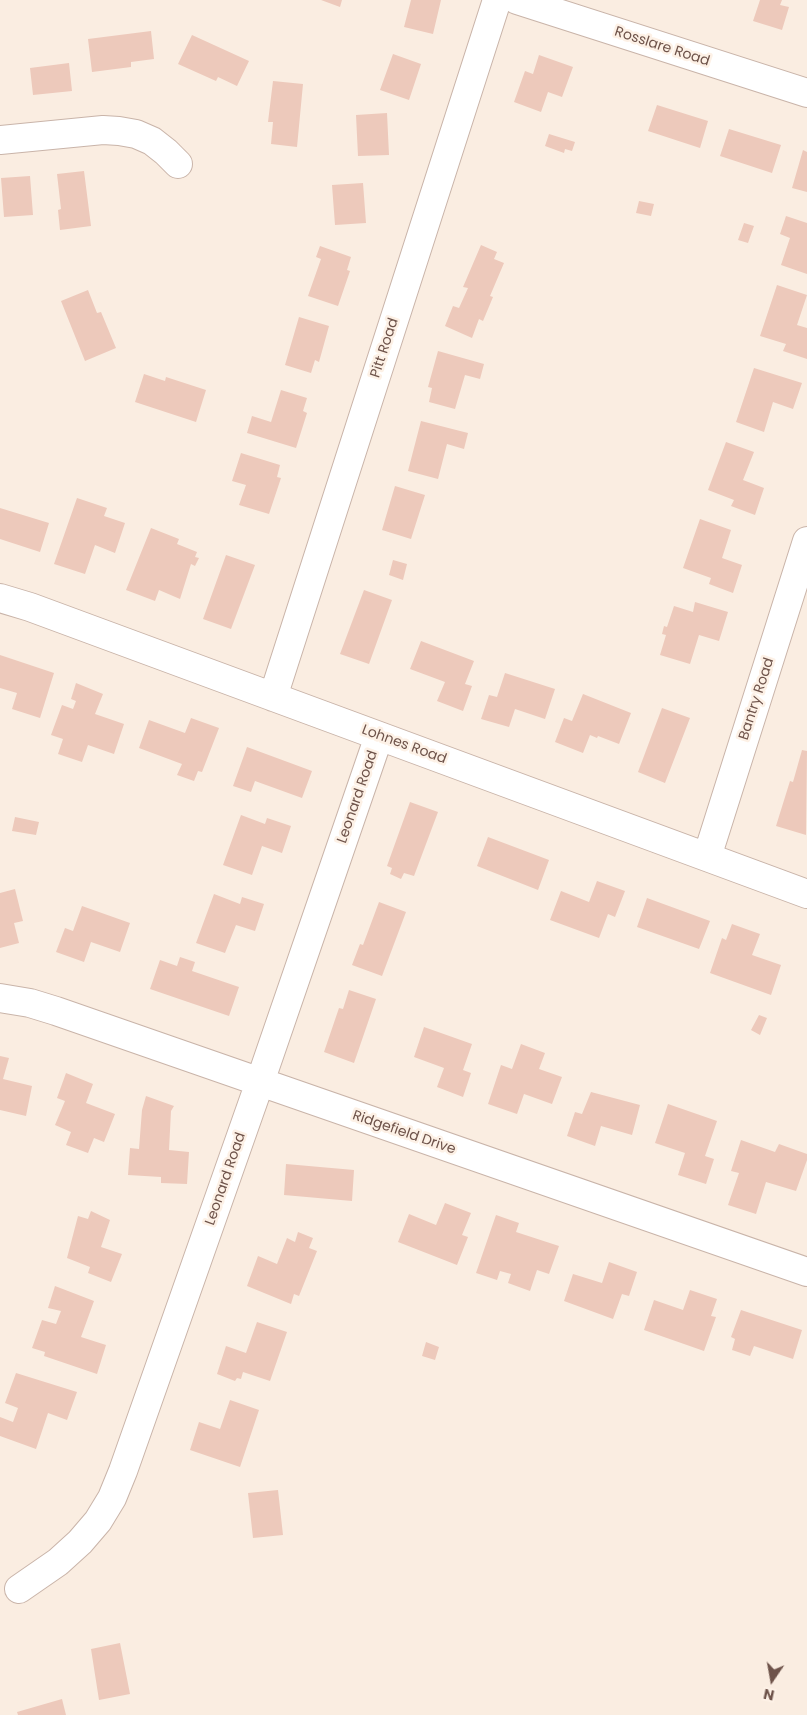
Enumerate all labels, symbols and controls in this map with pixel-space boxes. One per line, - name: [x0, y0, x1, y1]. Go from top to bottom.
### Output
- street label: Rosslare Road: [612, 24, 712, 70]
- street label: Pitt Road: [367, 316, 403, 380]
- street label: Bantry Road: [736, 656, 778, 742]
- street label: Lohnes Road: [359, 722, 449, 768]
- street label: Leonard Road: [334, 748, 382, 846]
- street label: Ridgefield Drive: [350, 1107, 458, 1159]
- street label: Leonard Road: [202, 1130, 250, 1228]
- north arrow: [747, 1655, 797, 1705]
- text: N: [762, 1684, 776, 1706]

